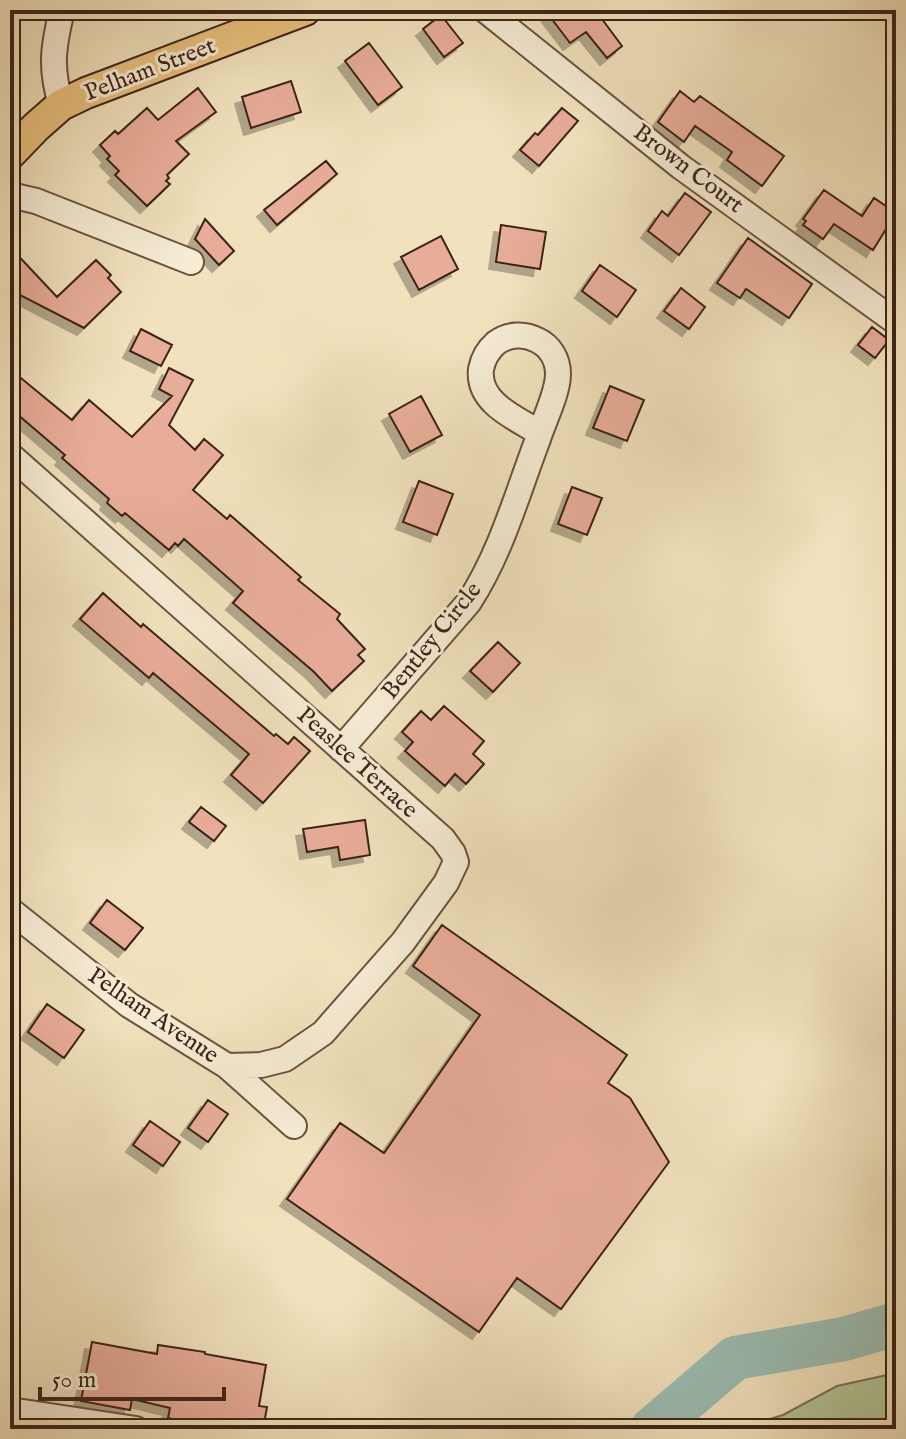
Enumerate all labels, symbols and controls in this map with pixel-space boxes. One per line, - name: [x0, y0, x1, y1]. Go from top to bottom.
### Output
- street label: Pelham Street: [80, 31, 220, 109]
- street label: Brown Court: [626, 117, 750, 221]
- street label: Bentley Circle: [375, 576, 489, 706]
- street label: Peaslee Terrace: [290, 700, 424, 826]
- street label: Pelham Avenue: [82, 961, 224, 1071]
- scale bar: [40, 1351, 224, 1401]
- text: 50 m: [52, 1365, 96, 1396]

